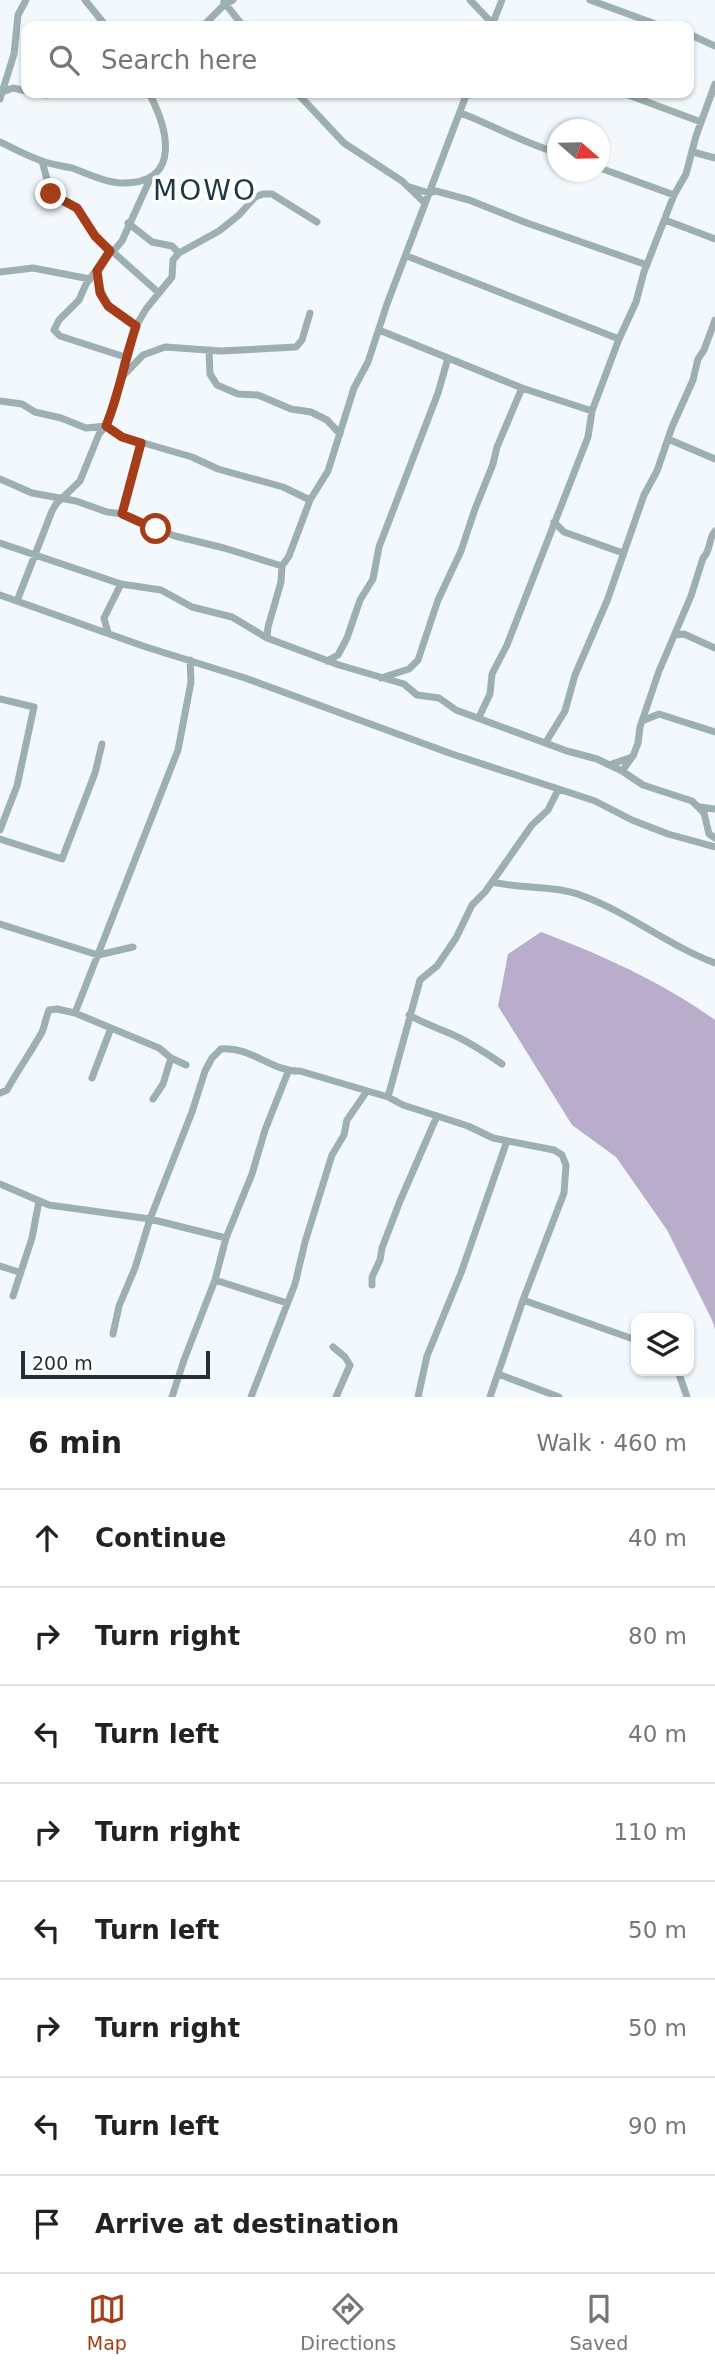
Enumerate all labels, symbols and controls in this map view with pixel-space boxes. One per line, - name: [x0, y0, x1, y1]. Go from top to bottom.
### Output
- search box: [21, 21, 694, 98]
- icon: search: [45, 41, 83, 79]
- text: Search here: [101, 45, 257, 75]
- north arrow: [547, 119, 610, 182]
- district label: MOWO: [153, 174, 257, 207]
- route end: [35, 178, 66, 209]
- route start: [140, 513, 171, 544]
- map controls: [631, 1313, 694, 1376]
- button: layers: [631, 1313, 694, 1376]
- scale bar: [21, 1348, 210, 1380]
- text: 200 m: [32, 1352, 93, 1374]
- text: 6 min: [28, 1425, 122, 1460]
- text: Walk · 460 m: [536, 1430, 687, 1456]
- icon: ahead: [28, 1519, 66, 1557]
- text: Continue: [95, 1523, 226, 1553]
- text: 40 m: [628, 1525, 687, 1551]
- icon: right: [28, 1617, 66, 1655]
- text: Turn right: [95, 1621, 240, 1651]
- text: 80 m: [628, 1623, 687, 1649]
- icon: left: [28, 1715, 66, 1753]
- text: Turn left: [95, 1719, 219, 1749]
- text: 40 m: [628, 1721, 687, 1747]
- icon: right: [28, 1813, 66, 1851]
- text: Turn right: [95, 1817, 240, 1847]
- text: 110 m: [613, 1819, 687, 1845]
- icon: left: [28, 1911, 66, 1949]
- text: Turn left: [95, 1915, 219, 1945]
- text: 50 m: [628, 1917, 687, 1943]
- icon: right: [28, 2009, 66, 2047]
- text: Turn right: [95, 2013, 240, 2043]
- text: 50 m: [628, 2015, 687, 2041]
- icon: left: [28, 2107, 66, 2145]
- text: Turn left: [95, 2111, 219, 2141]
- text: 90 m: [628, 2113, 687, 2139]
- icon: arrive: [28, 2205, 66, 2243]
- text: Arrive at destination: [95, 2209, 399, 2239]
- tab: Map: [87, 2290, 127, 2354]
- tab: Directions: [300, 2290, 396, 2354]
- tab: Saved: [570, 2290, 628, 2354]

